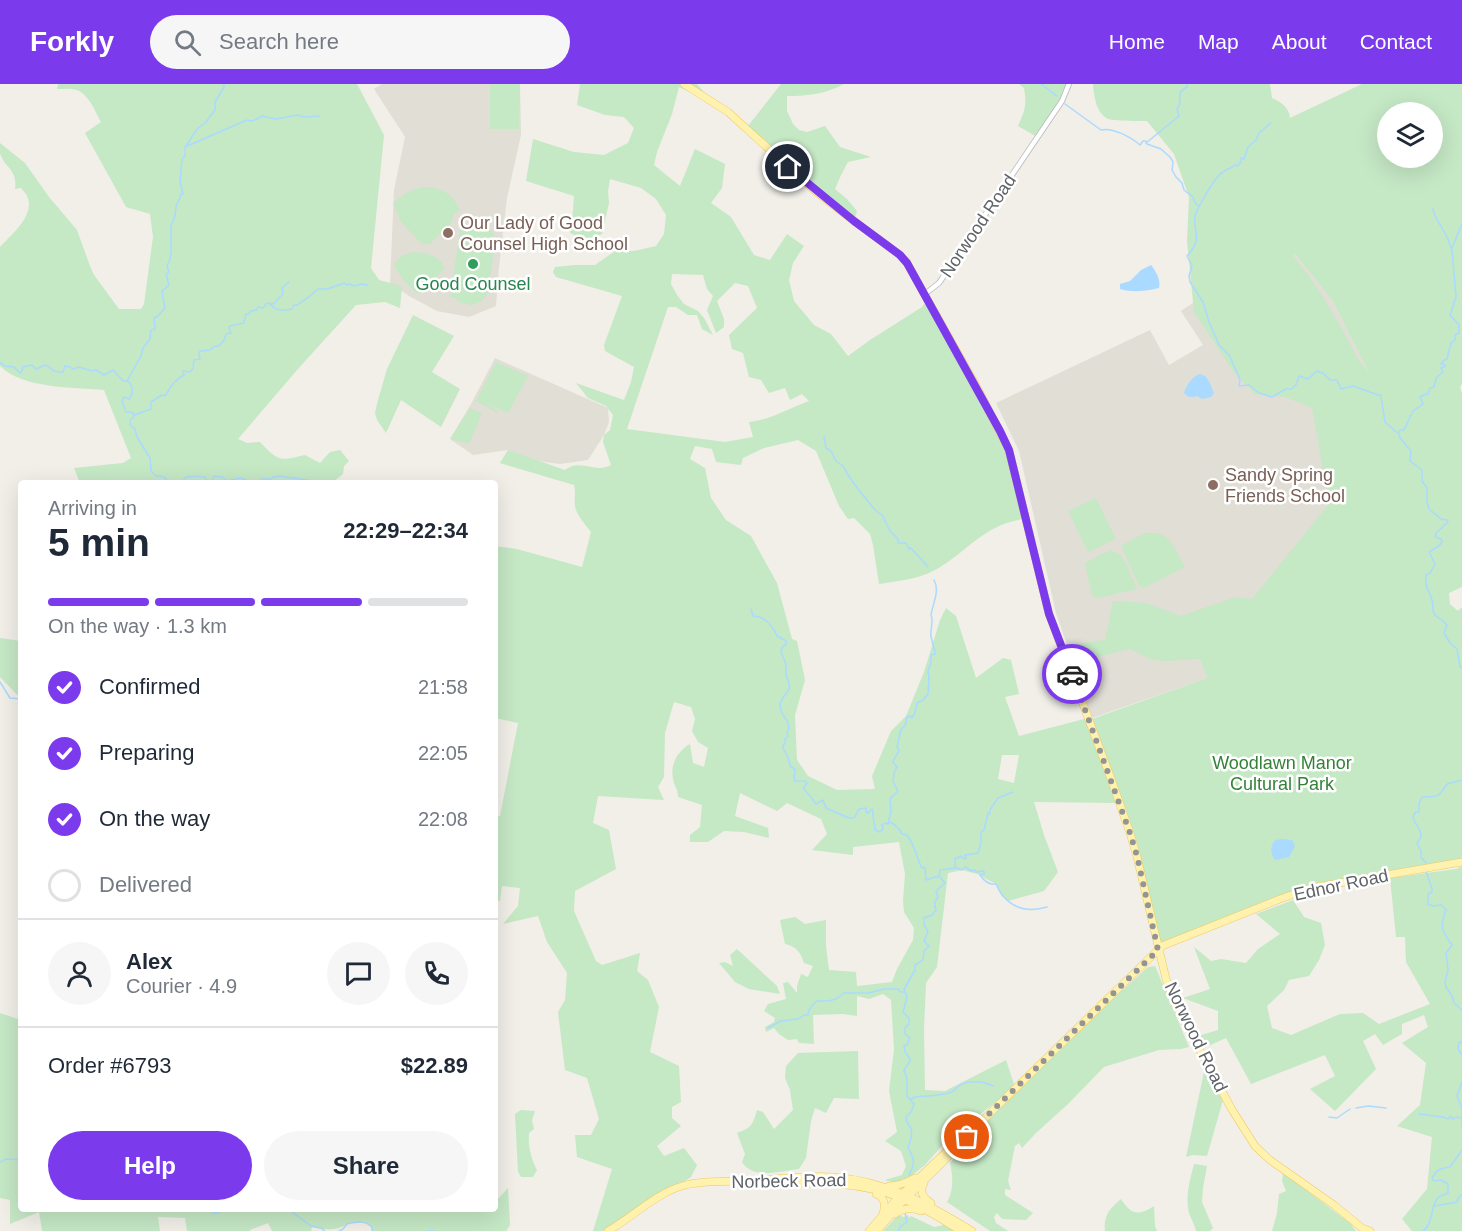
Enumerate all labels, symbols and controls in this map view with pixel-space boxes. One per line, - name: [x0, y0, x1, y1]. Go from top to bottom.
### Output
- search box: [150, 15, 570, 69]
- text: Forkly: [30, 26, 114, 57]
- icon: search: [171, 26, 204, 59]
- text: Search here: [219, 29, 339, 54]
- text: Home: [1109, 30, 1165, 53]
- text: Map: [1198, 30, 1239, 53]
- text: About: [1272, 30, 1327, 53]
- text: Contact: [1360, 30, 1432, 53]
- map controls: [1377, 102, 1443, 168]
- button: layers: [1377, 102, 1443, 168]
- pin: [762, 141, 813, 192]
- icon: home: [771, 150, 804, 183]
- street label: Norwood Road: [936, 171, 1020, 281]
- place label: Our Lady of Good Counsel High School: [460, 213, 628, 254]
- marker: Our Lady of Good Counsel High School: [441, 226, 455, 240]
- marker: Good Counsel: [466, 257, 480, 271]
- place label: Good Counsel: [415, 274, 531, 294]
- place label: Sandy Spring Friends School: [1225, 465, 1345, 506]
- marker: Sandy Spring Friends School: [1206, 478, 1220, 492]
- text: Arriving in: [48, 497, 137, 519]
- text: 22:29–22:34: [343, 518, 468, 543]
- text: 5 min: [48, 521, 150, 564]
- text: On the way · 1.3 km: [48, 615, 227, 637]
- courier: [1042, 644, 1102, 704]
- icon: car: [1056, 658, 1089, 691]
- icon: check: [48, 671, 81, 704]
- text: Confirmed: [99, 674, 200, 699]
- text: 21:58: [418, 676, 468, 698]
- icon: check: [48, 737, 81, 770]
- text: Preparing: [99, 740, 194, 765]
- text: 22:05: [418, 742, 468, 764]
- park label: Woodlawn Manor Cultural Park: [1212, 753, 1352, 794]
- icon: check: [48, 803, 81, 836]
- text: On the way: [99, 806, 210, 831]
- text: 22:08: [418, 808, 468, 830]
- street label: Ednor Road: [1292, 865, 1390, 905]
- text: Delivered: [99, 872, 192, 897]
- button: person: [48, 942, 111, 1005]
- button: chat: [327, 942, 390, 1005]
- button: phone: [405, 942, 468, 1005]
- text: Alex: [126, 949, 172, 974]
- text: Courier · 4.9: [126, 975, 237, 997]
- street label: Norwood Road: [1161, 979, 1231, 1095]
- text: Order #6793: [48, 1053, 172, 1078]
- text: $22.89: [401, 1053, 468, 1078]
- pin: [941, 1111, 992, 1162]
- icon: bag: [950, 1120, 983, 1153]
- button: Help: [48, 1131, 252, 1200]
- button: Share: [264, 1131, 468, 1200]
- street label: Norbeck Road: [731, 1170, 847, 1192]

